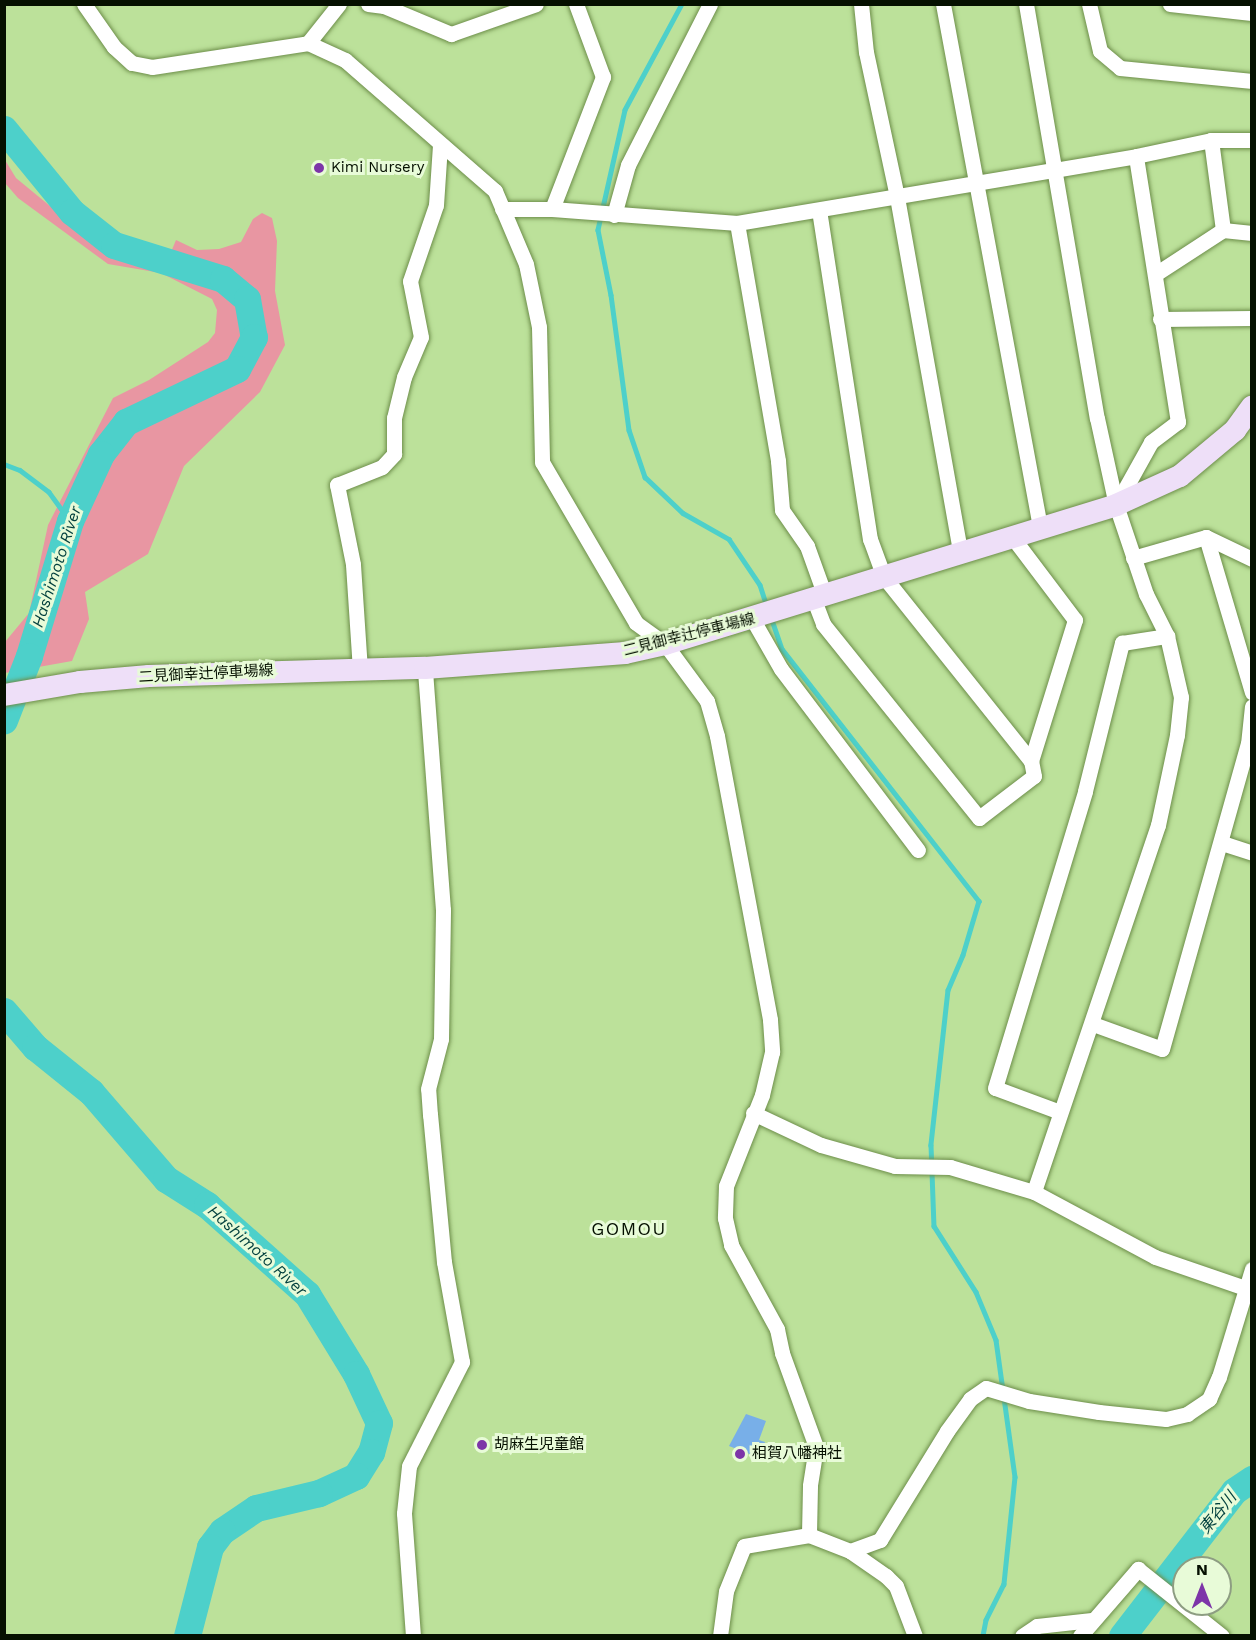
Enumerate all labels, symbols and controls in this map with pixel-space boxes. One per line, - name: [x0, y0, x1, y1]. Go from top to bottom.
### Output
- place label: Kimi Nursery: [331, 159, 425, 177]
- marker: Kimi Nursery: [312, 161, 326, 175]
- water label: Hashimoto River: [28, 504, 86, 630]
- street label: 二見御幸辻停車場線: [621, 610, 757, 660]
- street label: 二見御幸辻停車場線: [138, 661, 274, 687]
- water label: Hashimoto River: [204, 1202, 310, 1300]
- district label: GOMOU: [591, 1218, 667, 1240]
- place label: 胡麻生児童館: [494, 1436, 584, 1454]
- marker: 胡麻生児童館: [475, 1438, 489, 1452]
- place label: 相賀八幡神社: [752, 1445, 842, 1463]
- marker: 相賀八幡神社: [733, 1447, 747, 1461]
- water label: 東谷川: [1195, 1488, 1241, 1538]
- north arrow: [1172, 1556, 1232, 1616]
- text: N: [1196, 1560, 1208, 1579]

